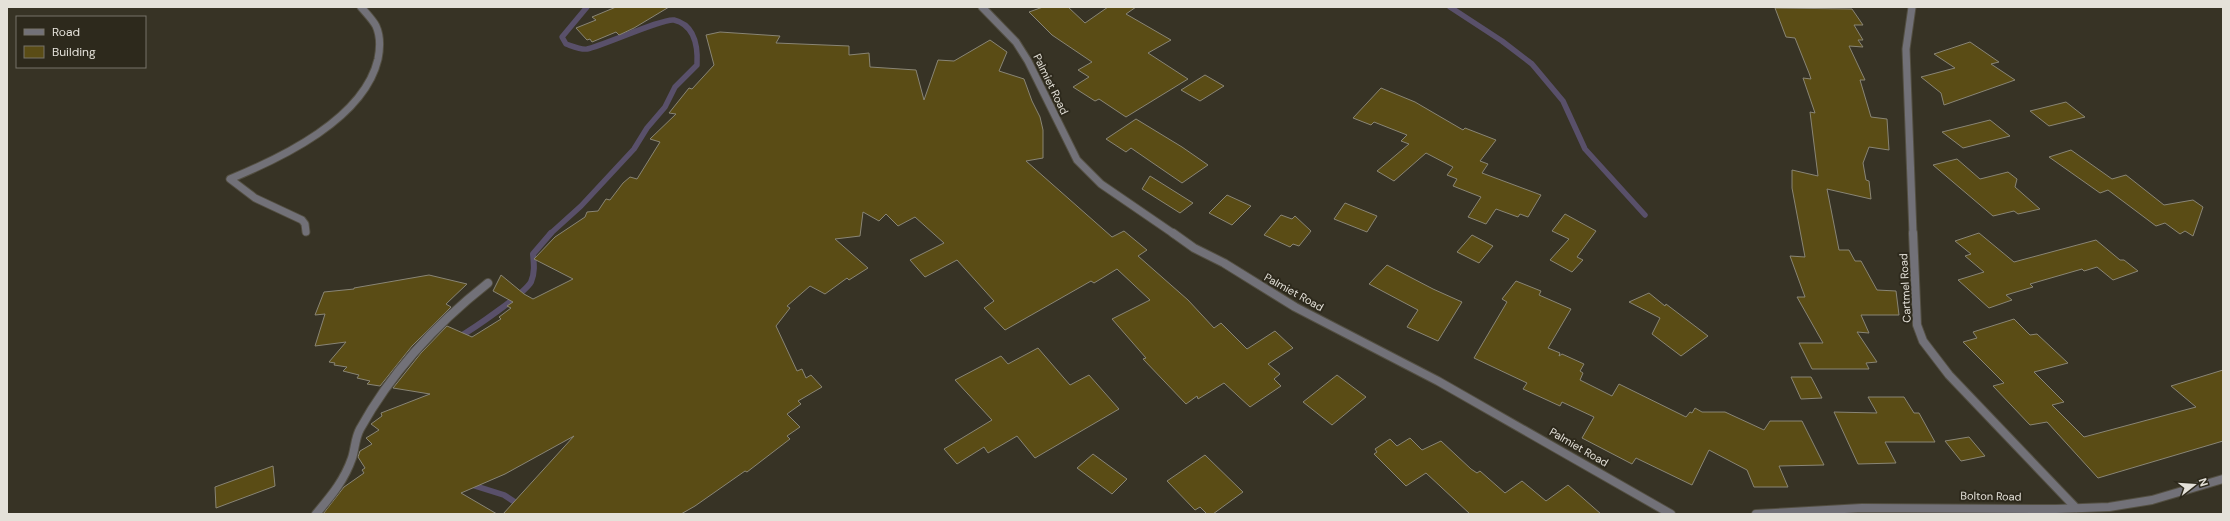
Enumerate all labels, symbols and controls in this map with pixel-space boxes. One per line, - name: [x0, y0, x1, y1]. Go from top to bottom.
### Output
- legend: [16, 16, 146, 68]
- text: Road: [52, 24, 80, 40]
- text: Building: [52, 44, 96, 60]
- street label: Palmiet Road: [1030, 51, 1072, 117]
- street label: Cartmel Road: [1896, 253, 1914, 323]
- street label: Palmiet Road: [1262, 270, 1326, 314]
- street label: Palmiet Road: [1547, 424, 1611, 470]
- north arrow: [2174, 465, 2214, 505]
- text: N: [2196, 476, 2211, 488]
- street label: Bolton Road: [1960, 488, 2022, 504]

